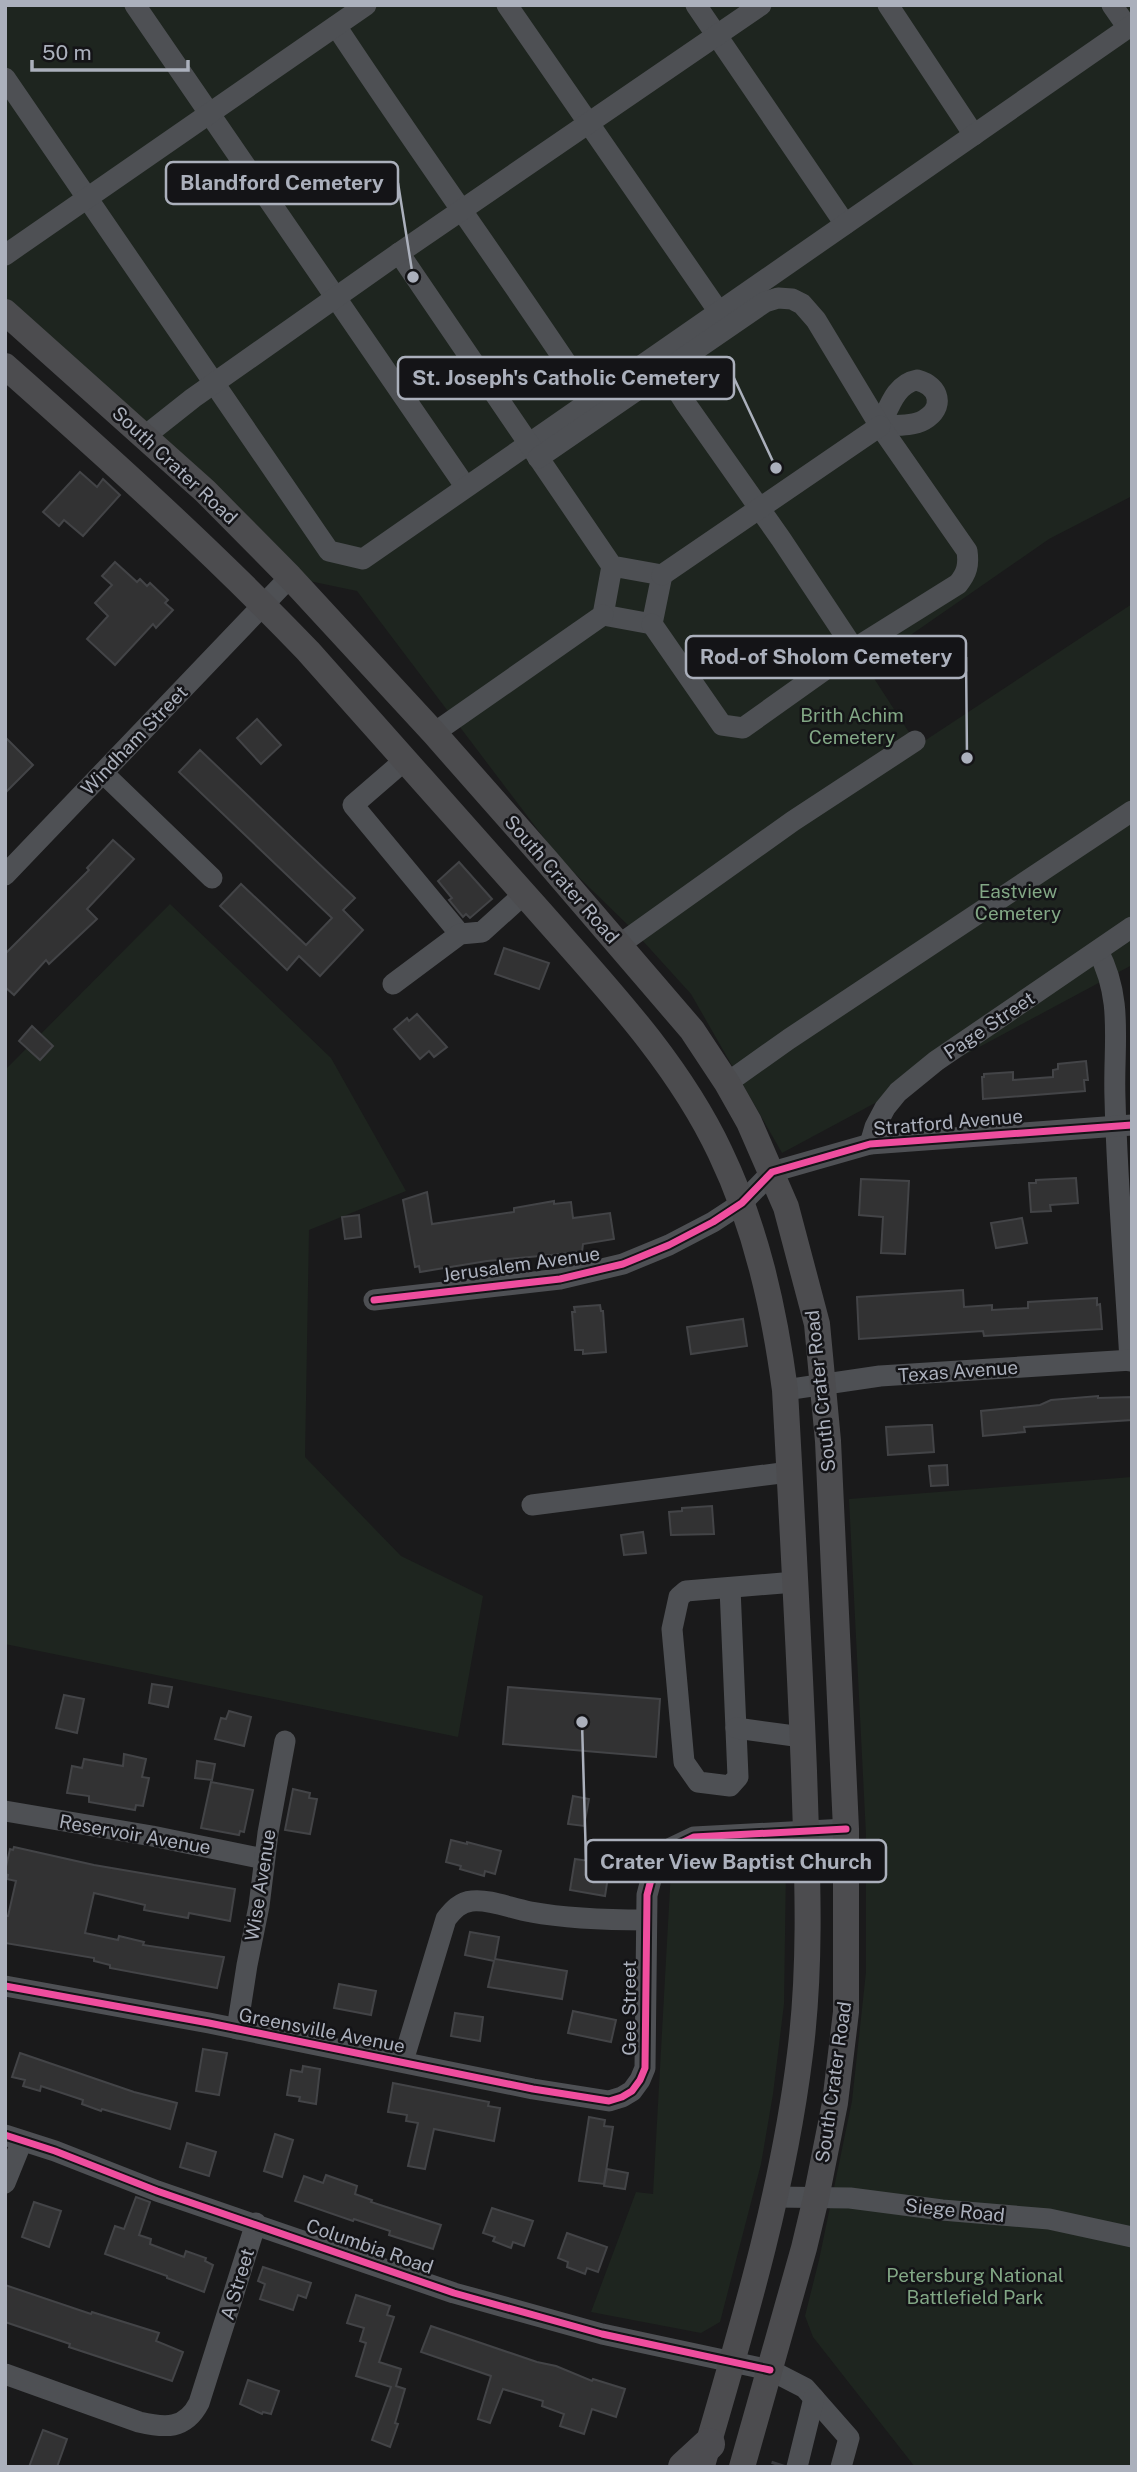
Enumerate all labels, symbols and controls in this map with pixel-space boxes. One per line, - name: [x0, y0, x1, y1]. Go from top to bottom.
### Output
- scale bar: [32, 28, 187, 72]
- text: 50 m: [42, 40, 92, 65]
- callout: Blandford Cemetery: [166, 162, 398, 204]
- text: Blandford Cemetery: [180, 170, 384, 195]
- callout: St. Joseph's Catholic Cemetery: [398, 357, 734, 399]
- text: St. Joseph's Catholic Cemetery: [412, 365, 720, 390]
- street label: South Crater Road: [108, 401, 242, 529]
- callout: Rod-of Sholom Cemetery: [686, 636, 966, 678]
- text: Rod-of Sholom Cemetery: [700, 644, 952, 669]
- street label: Windham Street: [76, 681, 192, 799]
- park label: Brith Achim Cemetery: [800, 704, 904, 748]
- street label: South Crater Road: [500, 810, 624, 948]
- park label: Eastview Cemetery: [975, 880, 1061, 924]
- street label: Page Street: [939, 987, 1039, 1063]
- street label: Stratford Avenue: [872, 1104, 1024, 1140]
- street label: Jerusalem Avenue: [441, 1242, 601, 1286]
- street label: South Crater Road: [801, 1309, 839, 1473]
- street label: Texas Avenue: [897, 1356, 1019, 1386]
- street label: Reservoir Avenue: [57, 1810, 213, 1858]
- street label: Wise Avenue: [240, 1827, 280, 1943]
- callout: Crater View Baptist Church: [586, 1840, 886, 1882]
- text: Crater View Baptist Church: [600, 1849, 872, 1874]
- street label: Gee Street: [618, 1960, 640, 2056]
- street label: South Crater Road: [811, 2000, 855, 2164]
- street label: Greensville Avenue: [237, 2003, 407, 2057]
- street label: Siege Road: [904, 2194, 1006, 2226]
- street label: Columbia Road: [304, 2214, 436, 2278]
- street label: A Street: [216, 2246, 258, 2322]
- park label: Petersburg National Battlefield Park: [886, 2264, 1064, 2308]

